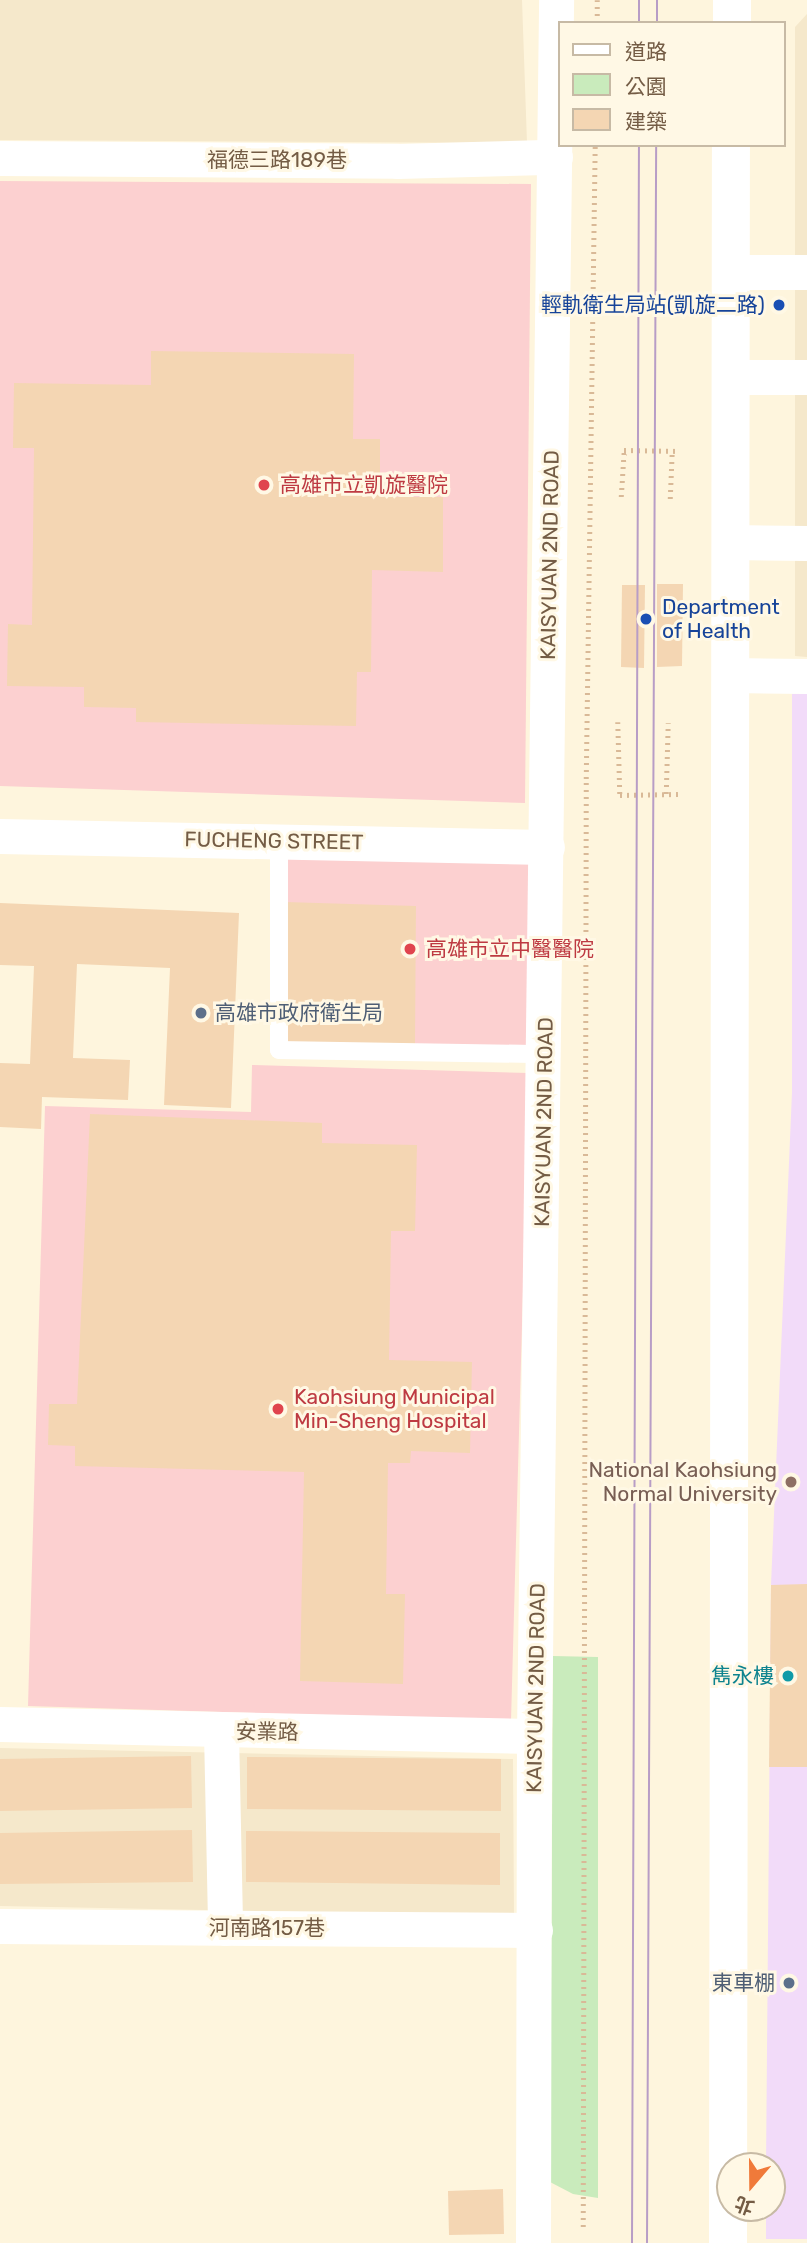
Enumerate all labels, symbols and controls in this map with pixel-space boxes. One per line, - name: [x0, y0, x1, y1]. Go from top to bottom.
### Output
- legend: [558, 21, 786, 147]
- text: 道路: [625, 39, 667, 64]
- text: 公園: [625, 74, 667, 99]
- text: 建築: [625, 109, 667, 134]
- street label: 福德三路189巷: [207, 147, 347, 173]
- place label: 輕軌衛生局站(凱旋二路): [541, 292, 765, 318]
- marker: 輕軌衛生局站(凱旋二路): [771, 297, 787, 313]
- street label: KAISYUAN 2ND ROAD: [536, 450, 564, 660]
- place label: 高雄市立凱旋醫院: [280, 472, 448, 498]
- marker: 高雄市立凱旋醫院: [254, 475, 274, 495]
- place label: Department of Health: [662, 594, 780, 644]
- marker: Department of Health: [636, 609, 656, 629]
- street label: FUCHENG STREET: [184, 827, 364, 855]
- place label: 高雄市立中醫醫院: [426, 936, 594, 962]
- marker: 高雄市立中醫醫院: [400, 939, 420, 959]
- place label: 高雄市政府衛生局: [215, 1000, 383, 1026]
- marker: 高雄市政府衛生局: [193, 1005, 209, 1021]
- street label: KAISYUAN 2ND ROAD: [530, 1017, 558, 1227]
- place label: Kaohsiung Municipal Min-Sheng Hospital: [294, 1384, 495, 1434]
- marker: Kaohsiung Municipal Min-Sheng Hospital: [268, 1399, 288, 1419]
- place label: National Kaohsiung Normal University: [588, 1457, 777, 1507]
- marker: National Kaohsiung Normal University: [783, 1474, 799, 1490]
- street label: KAISYUAN 2ND ROAD: [522, 1583, 550, 1793]
- place label: 雋永樓: [711, 1663, 774, 1689]
- marker: 雋永樓: [780, 1668, 796, 1684]
- street label: 安業路: [235, 1719, 299, 1745]
- street label: 河南路157巷: [209, 1915, 325, 1941]
- place label: 東車棚: [712, 1970, 775, 1996]
- marker: 東車棚: [781, 1975, 797, 1991]
- north arrow: [716, 2152, 786, 2222]
- text: 北: [731, 2191, 757, 2219]

